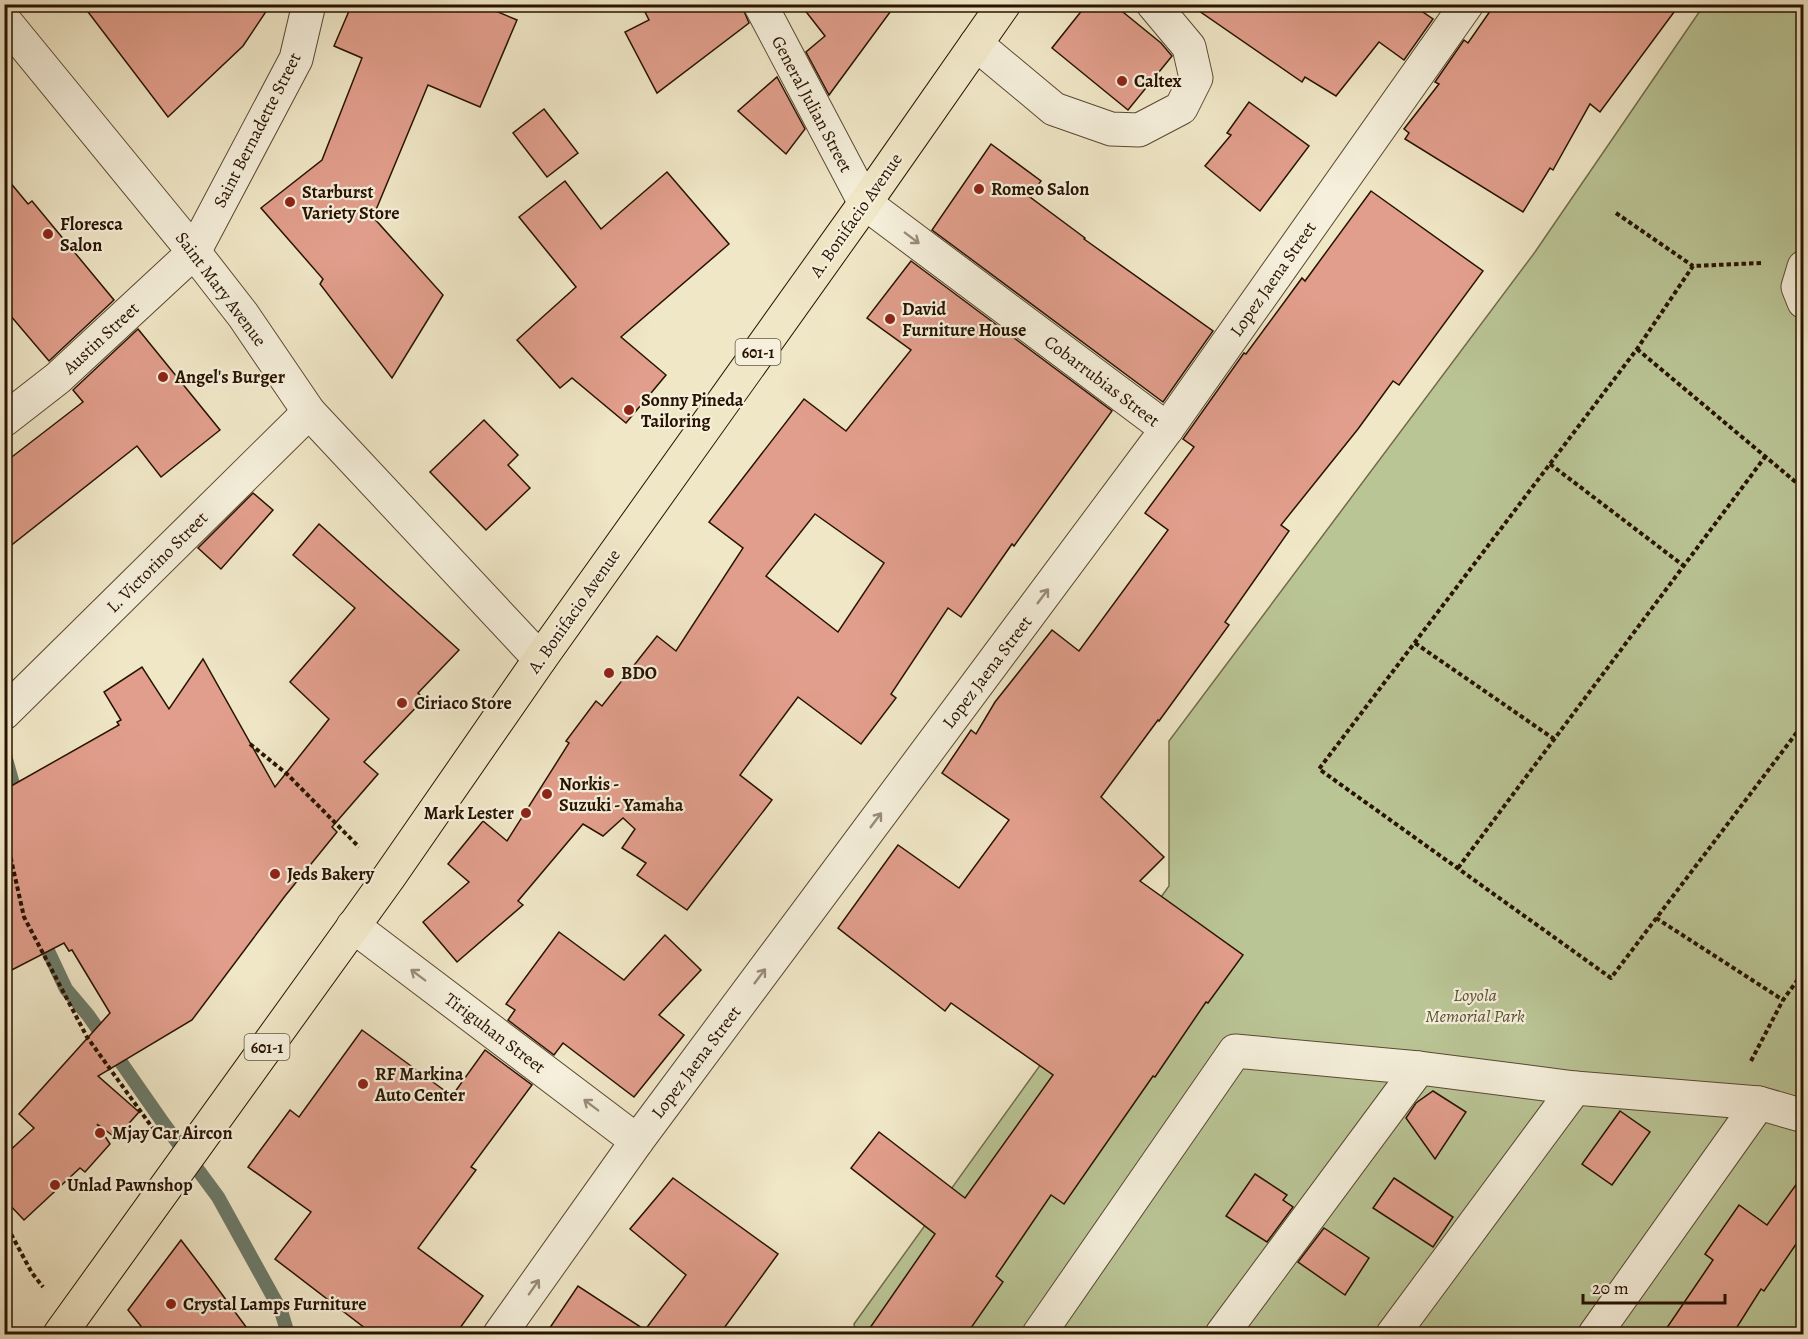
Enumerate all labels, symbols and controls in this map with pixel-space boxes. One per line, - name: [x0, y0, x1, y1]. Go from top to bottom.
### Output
- street label: General Julian Street: [766, 32, 858, 176]
- street label: Saint Bernadette Street: [207, 48, 307, 212]
- place label: Caltex: [1134, 69, 1182, 93]
- marker: Caltex: [1115, 74, 1129, 88]
- street label: A. Bonifacio Avenue: [804, 148, 908, 283]
- place label: Romeo Salon: [991, 177, 1089, 201]
- place label: Starburst Variety Store: [301, 180, 400, 225]
- marker: Romeo Salon: [972, 182, 986, 196]
- marker: Starburst Variety Store: [283, 195, 297, 209]
- place label: Floresca Salon: [60, 212, 123, 257]
- street label: Lopez Jaena Street: [1224, 217, 1322, 341]
- marker: Floresca Salon: [41, 227, 55, 241]
- street label: Saint Mary Avenue: [170, 227, 272, 351]
- one-way arrow: [903, 232, 919, 245]
- street label: Austin Street: [57, 297, 144, 380]
- place label: David Furniture House: [902, 297, 1026, 342]
- marker: David Furniture House: [883, 312, 897, 326]
- street label: Cobarrubias Street: [1039, 330, 1165, 432]
- road number: 601-1: [736, 339, 780, 365]
- place label: Angel's Burger: [174, 365, 286, 389]
- marker: Angel's Burger: [156, 370, 170, 384]
- place label: Sonny Pineda Tailoring: [641, 388, 744, 433]
- marker: Sonny Pineda Tailoring: [622, 403, 636, 417]
- street label: L. Victorino Street: [101, 506, 213, 618]
- street label: A. Bonifacio Avenue: [522, 544, 626, 679]
- one-way arrow: [1037, 589, 1049, 605]
- street label: Lopez Jaena Street: [937, 611, 1037, 733]
- place label: BDO: [621, 661, 657, 685]
- marker: BDO: [602, 666, 616, 680]
- place label: Ciriaco Store: [414, 691, 512, 715]
- marker: Ciriaco Store: [395, 696, 409, 710]
- place label: Norkis - Suzuki - Yamaha: [559, 772, 684, 817]
- marker: Norkis - Suzuki - Yamaha: [540, 787, 554, 801]
- place label: Mark Lester: [424, 801, 515, 825]
- marker: Mark Lester: [519, 806, 533, 820]
- one-way arrow: [870, 812, 883, 828]
- place label: Jeds Bakery: [287, 862, 375, 886]
- marker: Jeds Bakery: [268, 867, 282, 881]
- one-way arrow: [411, 969, 427, 982]
- one-way arrow: [754, 969, 766, 985]
- park label: Loyola Memorial Park: [1425, 983, 1525, 1028]
- street label: Tiriguhan Street: [440, 987, 550, 1079]
- street label: Lopez Jaena Street: [646, 1001, 746, 1123]
- road number: 601-1: [244, 1034, 290, 1060]
- place label: RF Markina Auto Center: [374, 1062, 466, 1107]
- marker: RF Markina Auto Center: [356, 1077, 370, 1091]
- one-way arrow: [583, 1099, 599, 1112]
- place label: Mjay Car Aircon: [112, 1121, 233, 1145]
- marker: Mjay Car Aircon: [93, 1126, 107, 1140]
- place label: Unlad Pawnshop: [67, 1173, 193, 1197]
- marker: Unlad Pawnshop: [48, 1178, 62, 1192]
- scale bar: [1583, 1267, 1726, 1305]
- text: 20 m: [1592, 1276, 1629, 1300]
- one-way arrow: [528, 1279, 540, 1295]
- place label: Crystal Lamps Furniture: [183, 1292, 366, 1316]
- marker: Crystal Lamps Furniture: [164, 1297, 178, 1311]

